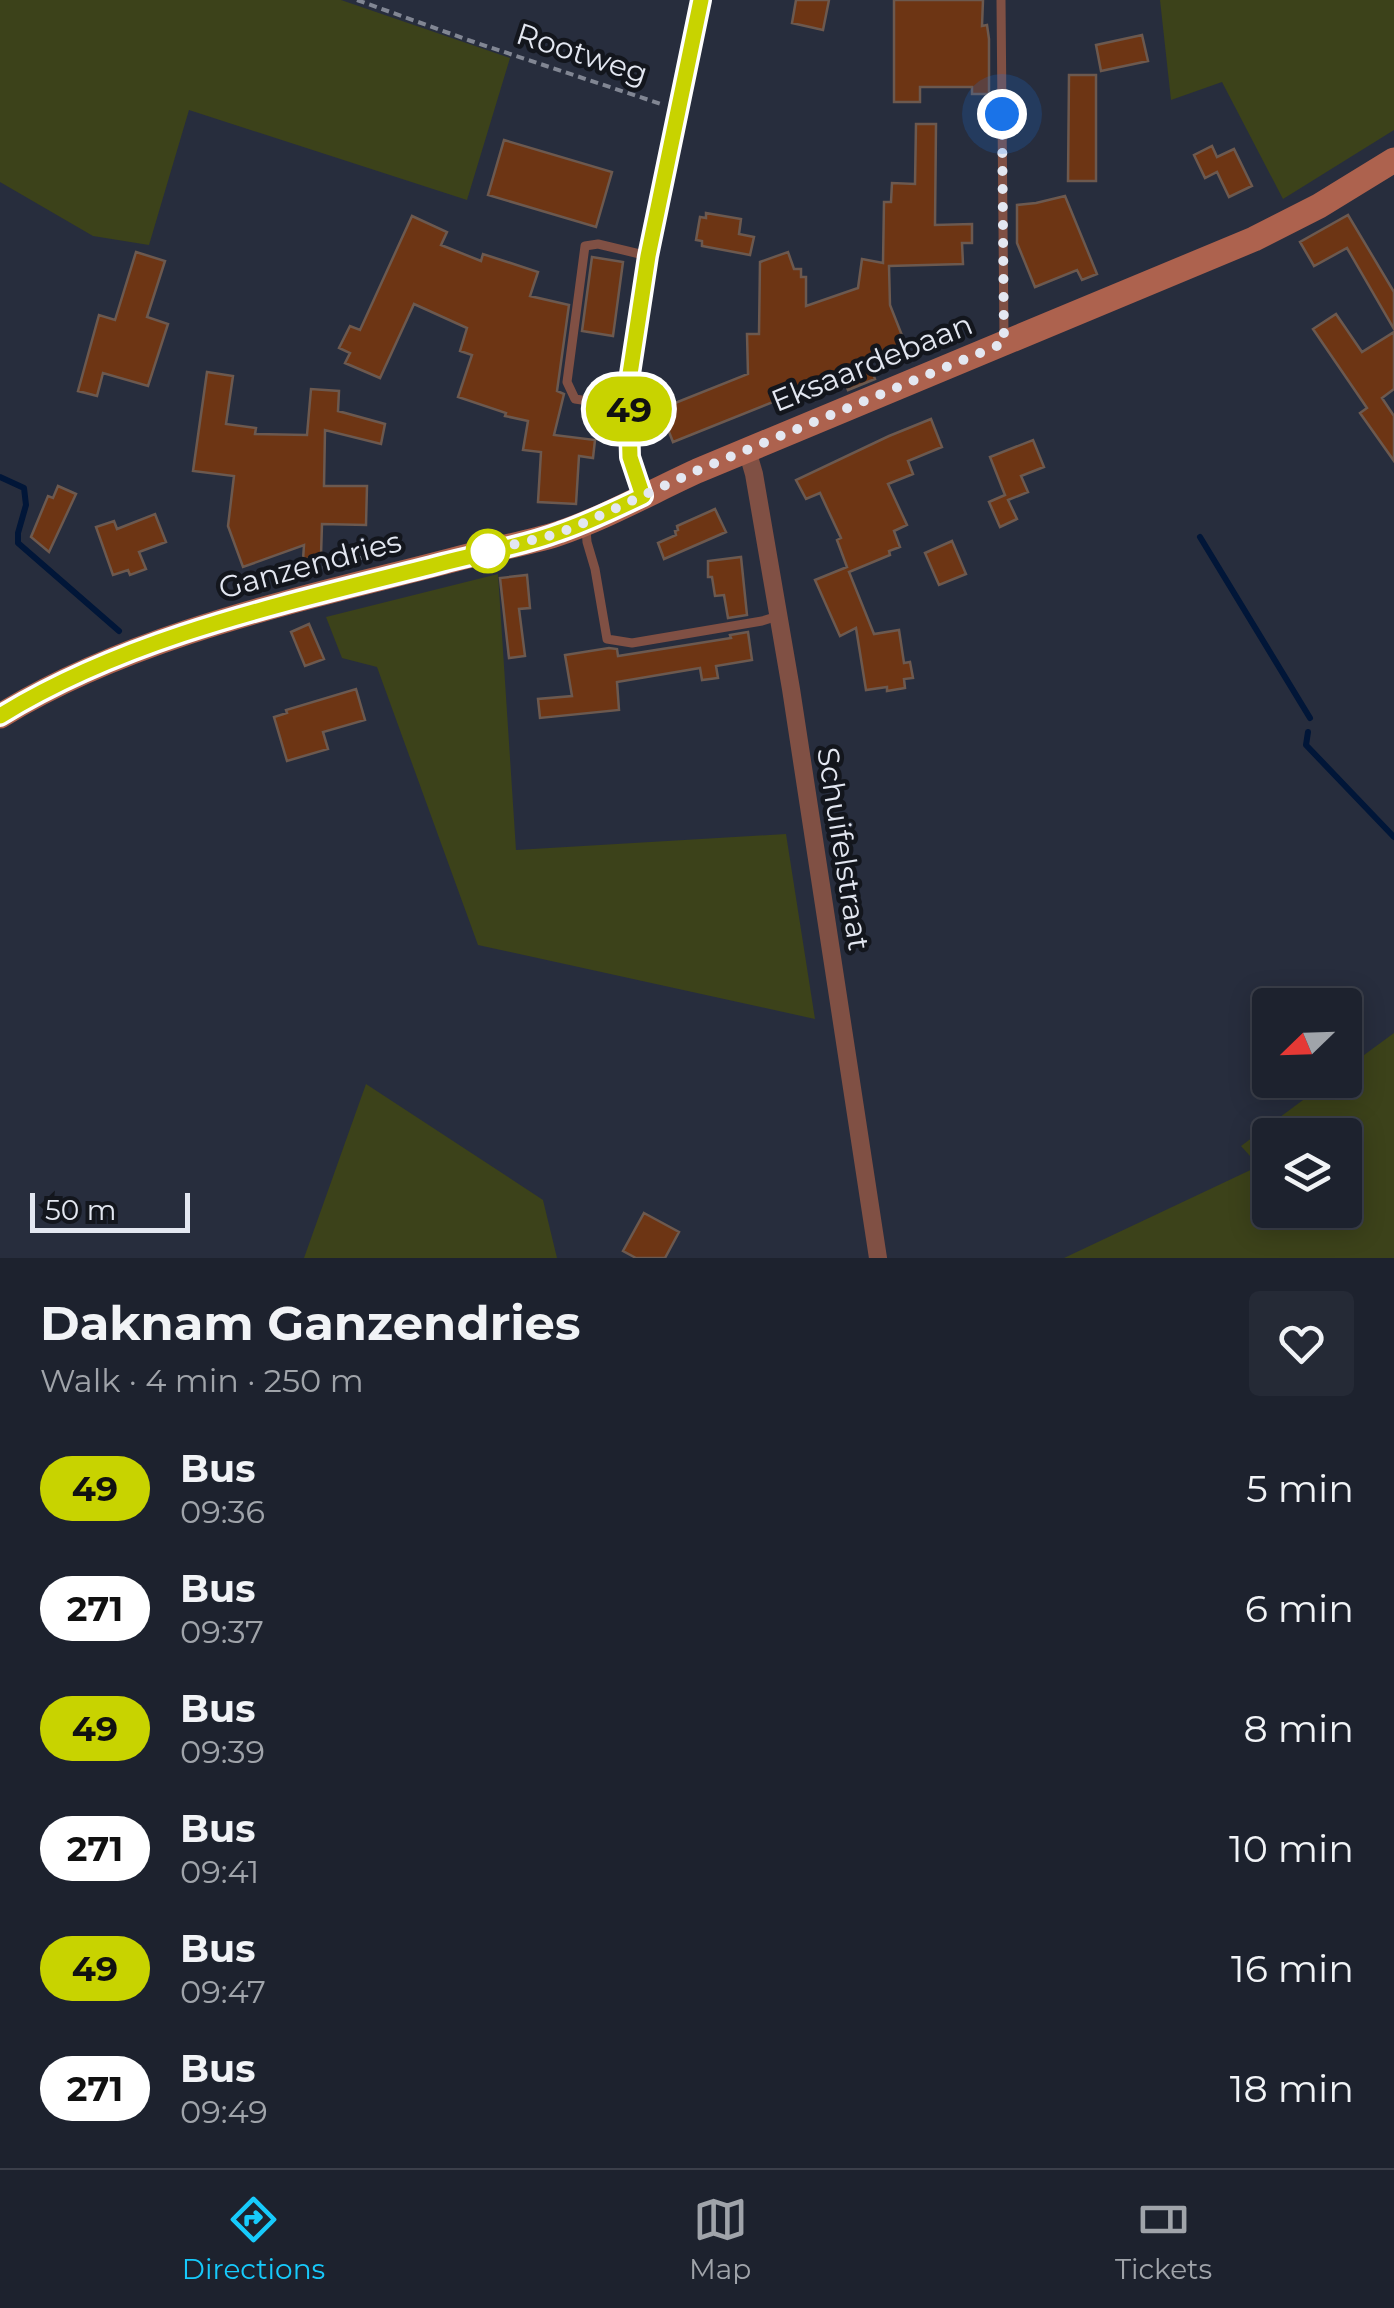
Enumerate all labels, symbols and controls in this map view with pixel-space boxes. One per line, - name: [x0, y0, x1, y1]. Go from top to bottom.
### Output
- street label: Rootweg: [512, 15, 652, 92]
- your location: [977, 89, 1027, 139]
- street label: Eksaardebaan: [766, 305, 978, 420]
- line badge: 49: [584, 376, 674, 442]
- text: 49: [606, 388, 652, 431]
- street label: Ganzendries: [214, 522, 405, 607]
- unlabelled marker: [467, 530, 509, 572]
- street label: Schuifelstraat: [809, 745, 878, 953]
- north arrow: [1252, 988, 1362, 1098]
- map controls: [1252, 988, 1362, 1228]
- button: layers: [1252, 1118, 1362, 1228]
- scale bar: [30, 1188, 190, 1232]
- text: 50 m: [45, 1193, 116, 1227]
- button: heart: [1249, 1291, 1354, 1396]
- text: Daknam Ganzendries: [40, 1294, 580, 1352]
- text: Walk · 4 min · 250 m: [40, 1361, 364, 1400]
- text: Bus: [180, 1445, 255, 1492]
- text: 5 min: [1246, 1465, 1354, 1512]
- text: 49: [72, 1467, 118, 1510]
- text: 09:36: [180, 1492, 265, 1531]
- text: Bus: [180, 1565, 255, 1612]
- text: 6 min: [1245, 1585, 1354, 1632]
- text: 271: [67, 1587, 123, 1630]
- text: 09:37: [180, 1612, 264, 1651]
- text: Bus: [180, 1685, 255, 1732]
- text: 8 min: [1244, 1705, 1354, 1752]
- text: 49: [72, 1707, 118, 1750]
- text: 09:39: [180, 1732, 265, 1771]
- text: Bus: [180, 1805, 255, 1852]
- text: 10 min: [1229, 1825, 1354, 1872]
- text: 271: [67, 1827, 123, 1870]
- text: 09:41: [180, 1852, 259, 1891]
- text: Bus: [180, 1925, 255, 1972]
- text: 16 min: [1231, 1945, 1354, 1992]
- text: 49: [72, 1947, 118, 1990]
- text: 09:47: [180, 1972, 266, 2011]
- text: Bus: [180, 2045, 255, 2092]
- text: 18 min: [1230, 2065, 1354, 2112]
- text: 271: [67, 2067, 123, 2110]
- text: 09:49: [180, 2092, 268, 2131]
- tab: Directions: [182, 2192, 325, 2286]
- tab: Map: [689, 2192, 751, 2286]
- tab: Tickets: [1115, 2192, 1212, 2286]

